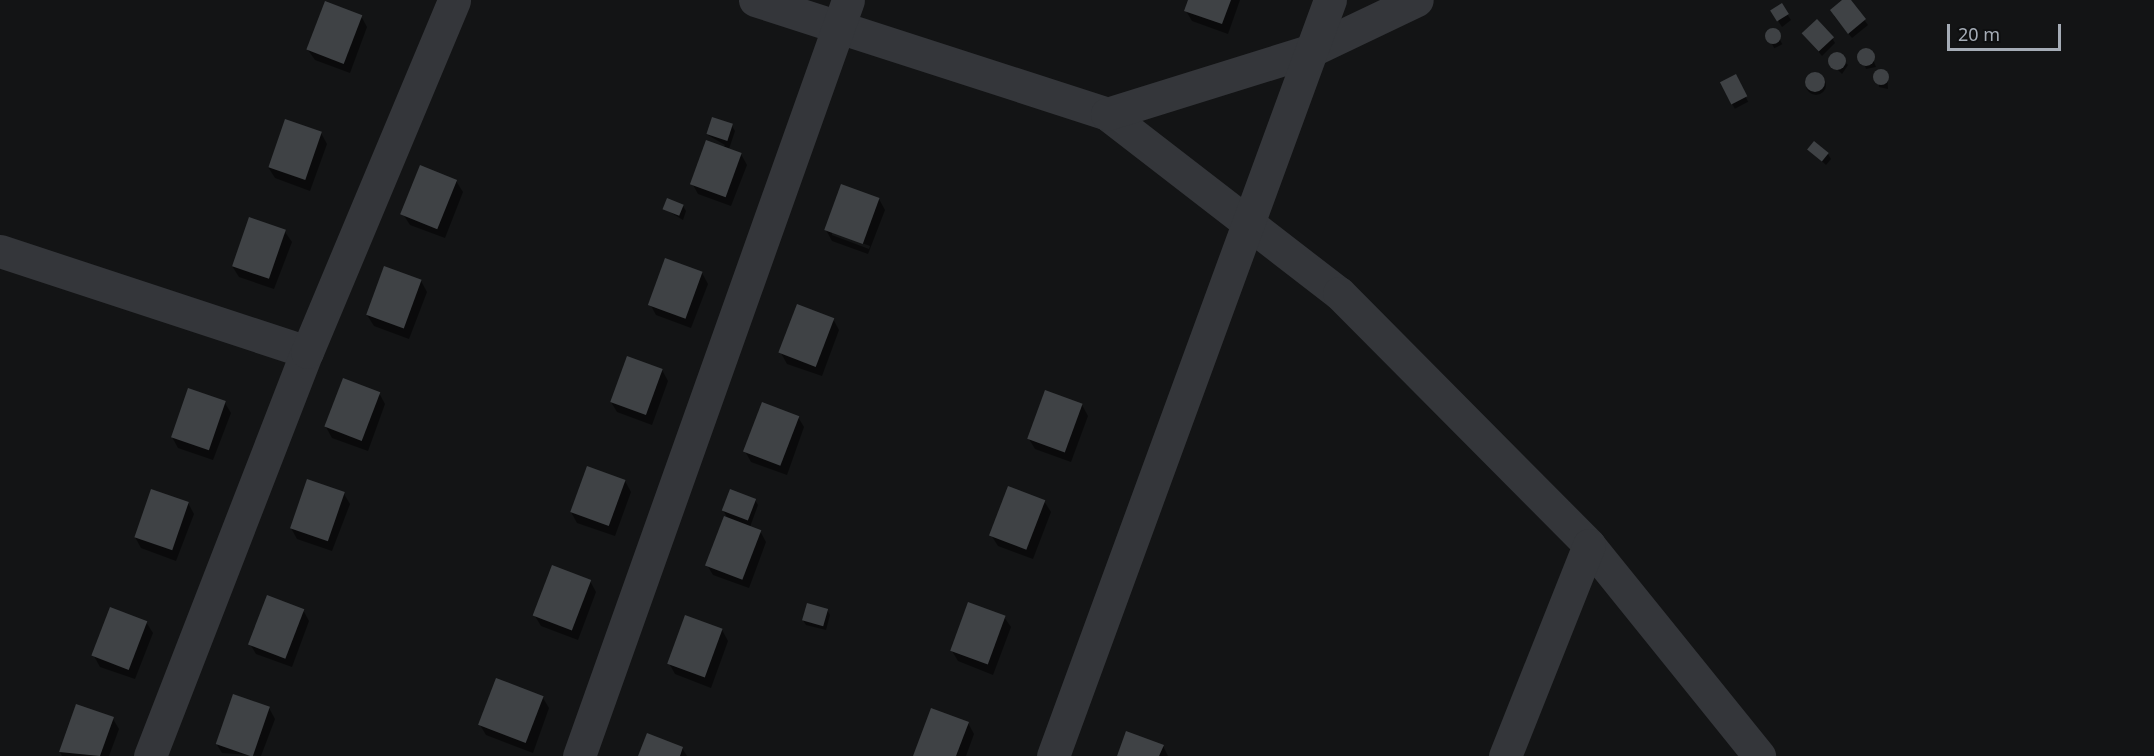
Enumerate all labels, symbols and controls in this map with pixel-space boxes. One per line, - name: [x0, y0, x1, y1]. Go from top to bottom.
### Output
- scale bar: [1950, 12, 2064, 50]
- text: 20 m: [1958, 22, 2000, 46]

